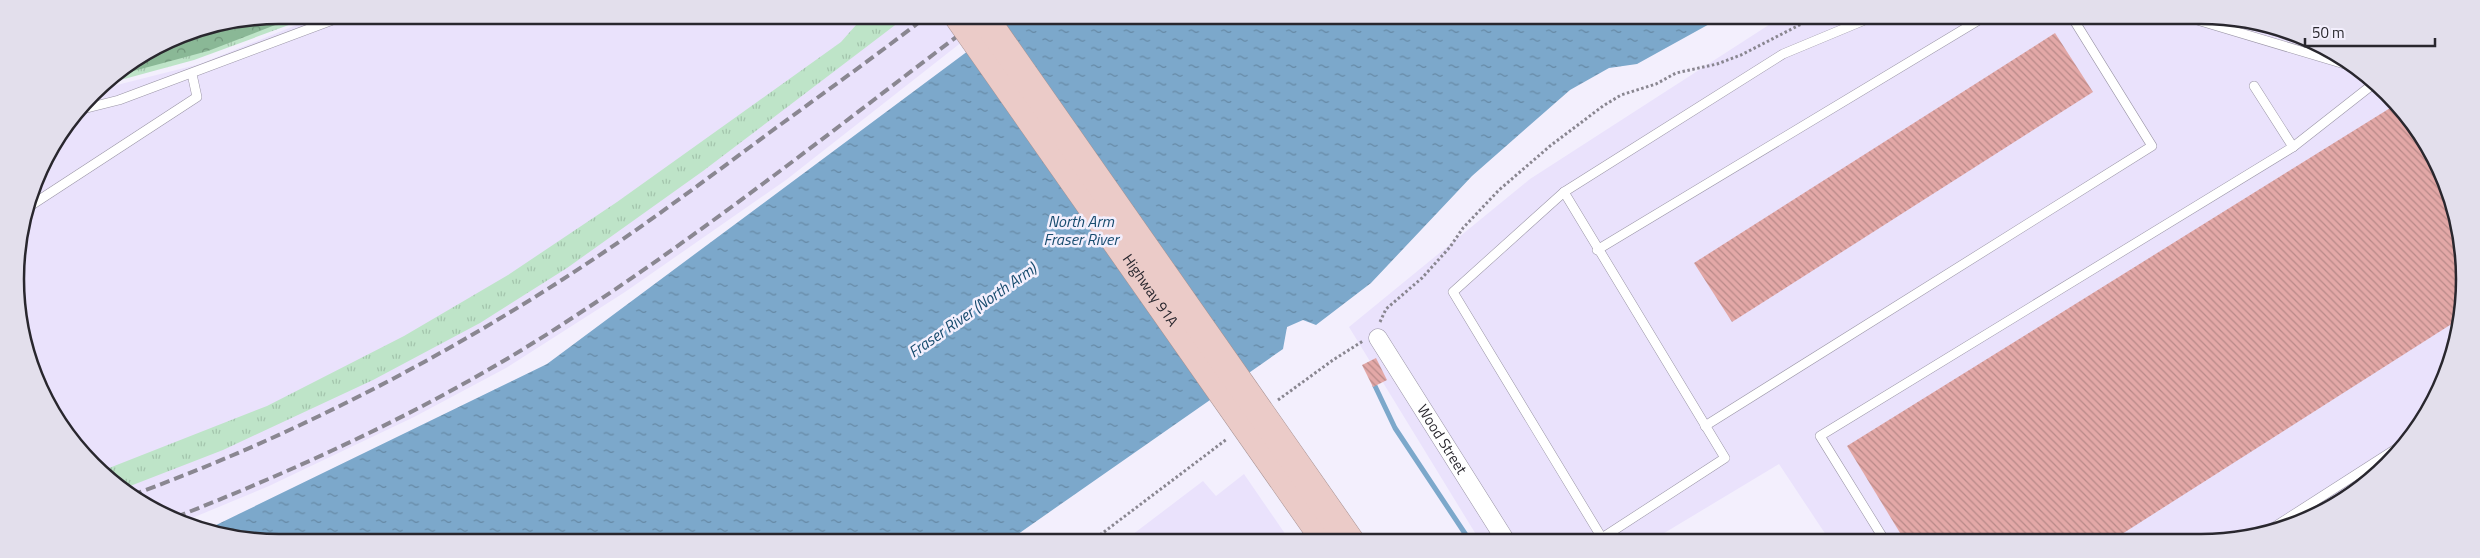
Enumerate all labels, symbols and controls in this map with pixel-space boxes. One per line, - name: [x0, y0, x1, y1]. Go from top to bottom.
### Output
- scale bar: [2305, 15, 2435, 47]
- text: 50 m: [2312, 21, 2345, 44]
- water label: North Arm Fraser River: [1043, 209, 1120, 251]
- street label: Highway 91A: [1117, 249, 1184, 331]
- water label: Fraser River (North Arm): [903, 256, 1042, 363]
- street label: Wood Street: [1412, 400, 1474, 479]

